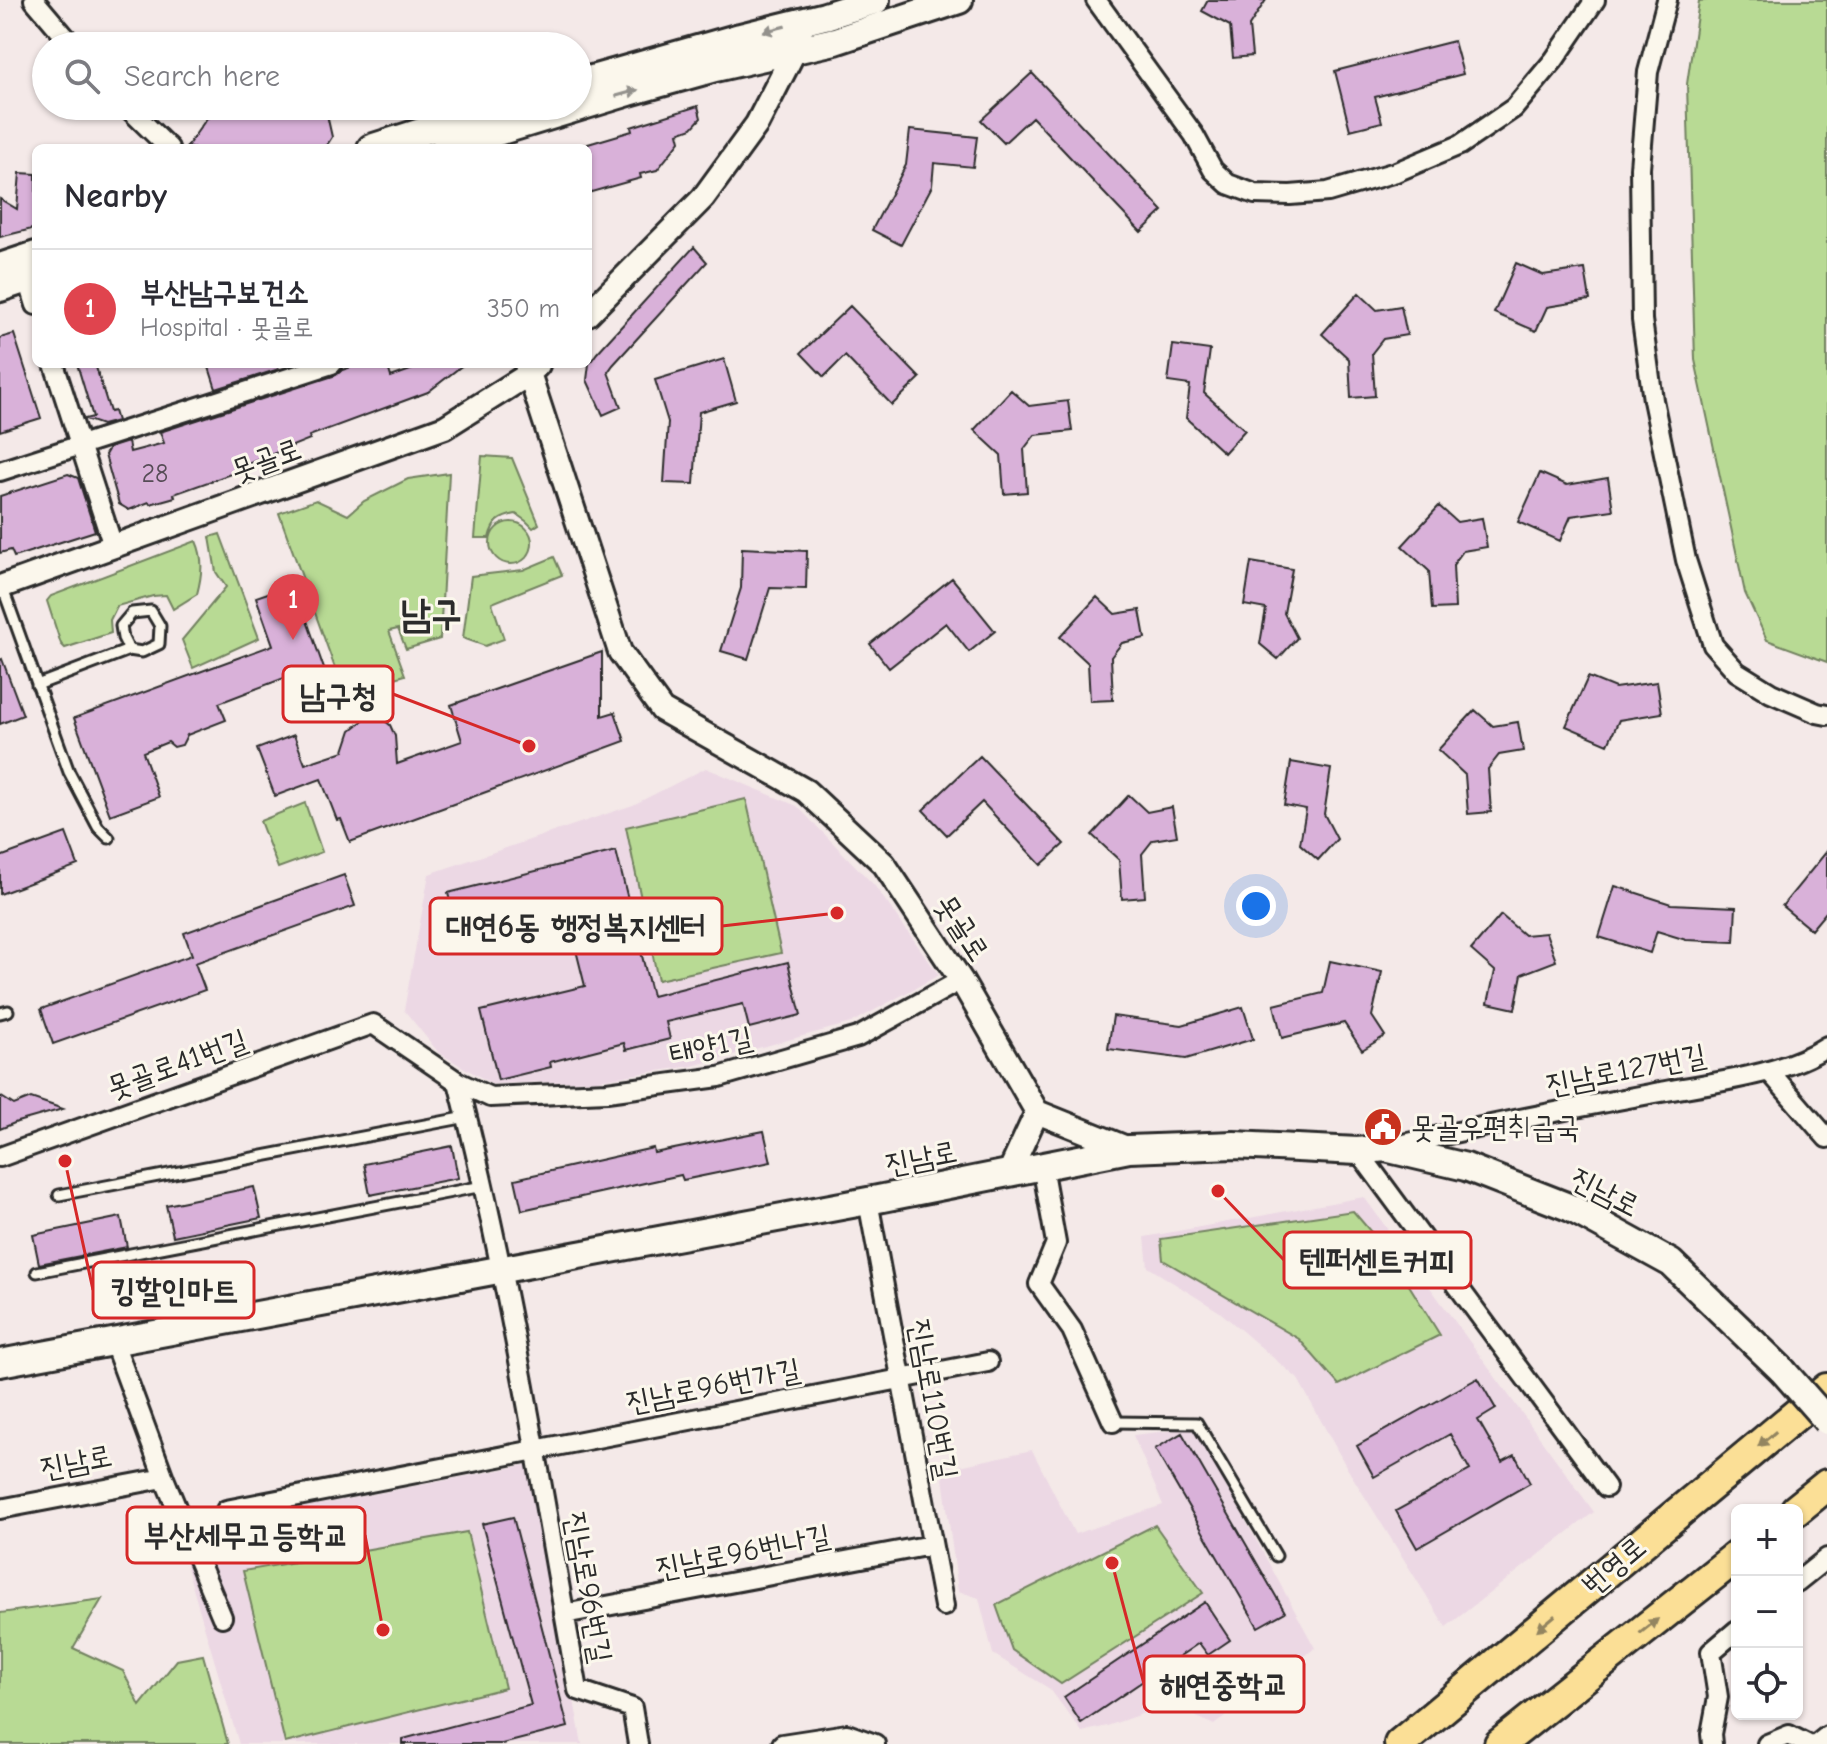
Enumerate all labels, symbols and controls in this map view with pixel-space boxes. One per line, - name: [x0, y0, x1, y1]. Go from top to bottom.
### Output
- one-way arrow: [762, 23, 787, 36]
- search box: [32, 32, 592, 120]
- icon: search: [60, 54, 104, 98]
- text: Search here: [124, 59, 280, 94]
- one-way arrow: [615, 86, 639, 99]
- text: Nearby: [64, 176, 167, 216]
- text: 부산남구보건소: [140, 275, 309, 310]
- text: 1: [85, 294, 95, 324]
- text: 350 m: [487, 294, 560, 324]
- text: Hospital · 못골로: [140, 313, 313, 343]
- street label: 못골로: [226, 431, 306, 489]
- house number: 28: [142, 459, 169, 489]
- pin: 1: [267, 574, 319, 640]
- district label: 남구: [400, 592, 462, 636]
- callout: 남구청: [283, 666, 393, 722]
- text: 남구청: [299, 677, 377, 714]
- your location: [1236, 886, 1276, 926]
- street label: 못골로: [928, 888, 996, 968]
- callout: 대연6동 행정복지센터: [430, 898, 722, 954]
- text: 대연6동 행정복지센터: [446, 908, 706, 945]
- street label: 태양1길: [666, 1020, 756, 1072]
- street label: 못골로41번길: [102, 1022, 252, 1106]
- street label: 진남로127번길: [1543, 1037, 1709, 1103]
- public building icon: 못골우편취급국: [1362, 1106, 1404, 1148]
- place label: 못골우편취급국: [1411, 1110, 1580, 1145]
- street label: 진남로: [882, 1134, 960, 1182]
- street label: 진남로: [1565, 1160, 1645, 1224]
- callout: 텐퍼센트커피: [1284, 1232, 1471, 1288]
- text: 텐퍼센트커피: [1300, 1242, 1454, 1279]
- callout: 킹할인마트: [93, 1262, 254, 1318]
- text: 킹할인마트: [110, 1272, 238, 1309]
- street label: 진남로110번길: [902, 1316, 964, 1482]
- street label: 진남로96번가길: [623, 1352, 803, 1420]
- one-way arrow: [1757, 1430, 1777, 1447]
- street label: 진남로: [37, 1438, 115, 1486]
- map controls: [1731, 1504, 1803, 1720]
- button: +: [1731, 1504, 1803, 1576]
- callout: 부산세무고등학교: [127, 1507, 365, 1563]
- street label: 진남로96번길: [557, 1509, 619, 1665]
- text: 부산세무고등학교: [143, 1517, 349, 1554]
- street label: 진남로96번나길: [653, 1518, 833, 1586]
- street label: 번영로: [1575, 1529, 1653, 1603]
- button: −: [1731, 1576, 1803, 1648]
- one-way arrow: [1536, 1614, 1556, 1631]
- one-way arrow: [1639, 1619, 1659, 1635]
- button: locate: [1731, 1648, 1803, 1720]
- callout: 해연중학교: [1144, 1656, 1304, 1712]
- text: 해연중학교: [1159, 1666, 1288, 1703]

